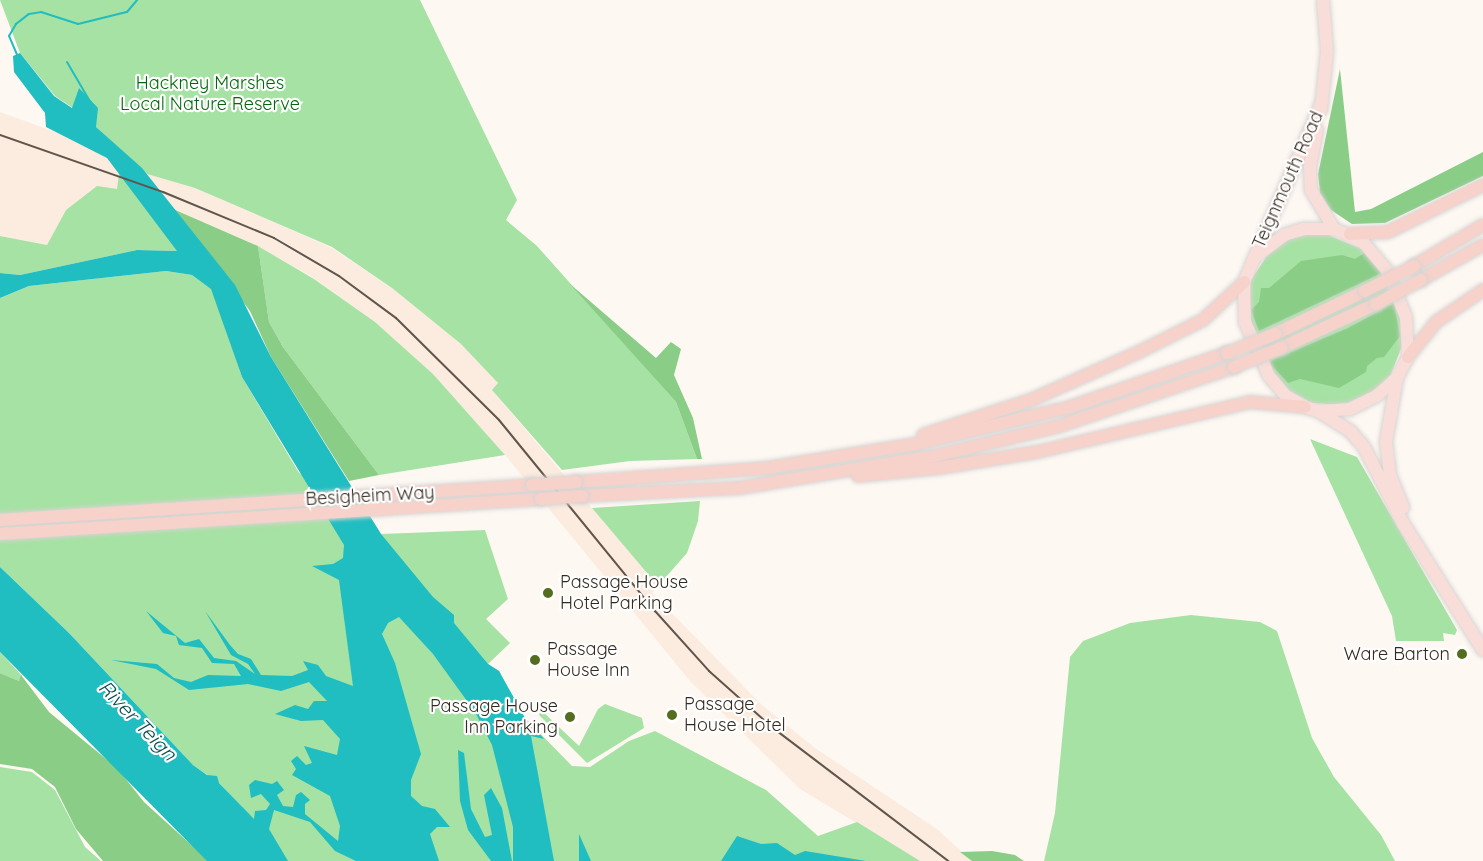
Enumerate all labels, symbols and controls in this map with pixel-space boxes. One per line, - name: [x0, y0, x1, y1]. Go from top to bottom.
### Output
- park label: Hackney Marshes Local Nature Reserve: [120, 73, 300, 116]
- street label: Teignmouth Road: [1248, 108, 1328, 252]
- street label: Besigheim Way: [305, 482, 435, 510]
- place label: Passage House Hotel Parking: [560, 572, 688, 614]
- marker: Passage House Hotel Parking: [541, 586, 555, 600]
- place label: Passage House Inn: [547, 639, 630, 682]
- place label: Ware Barton: [1343, 643, 1450, 665]
- marker: Ware Barton: [1455, 647, 1469, 661]
- marker: Passage House Inn: [528, 653, 542, 667]
- water label: River Teign: [94, 675, 182, 765]
- place label: Passage House Hotel: [684, 694, 786, 736]
- place label: Passage House Inn Parking: [430, 696, 558, 738]
- marker: Passage House Hotel: [665, 708, 679, 722]
- marker: Passage House Inn Parking: [563, 710, 577, 724]

